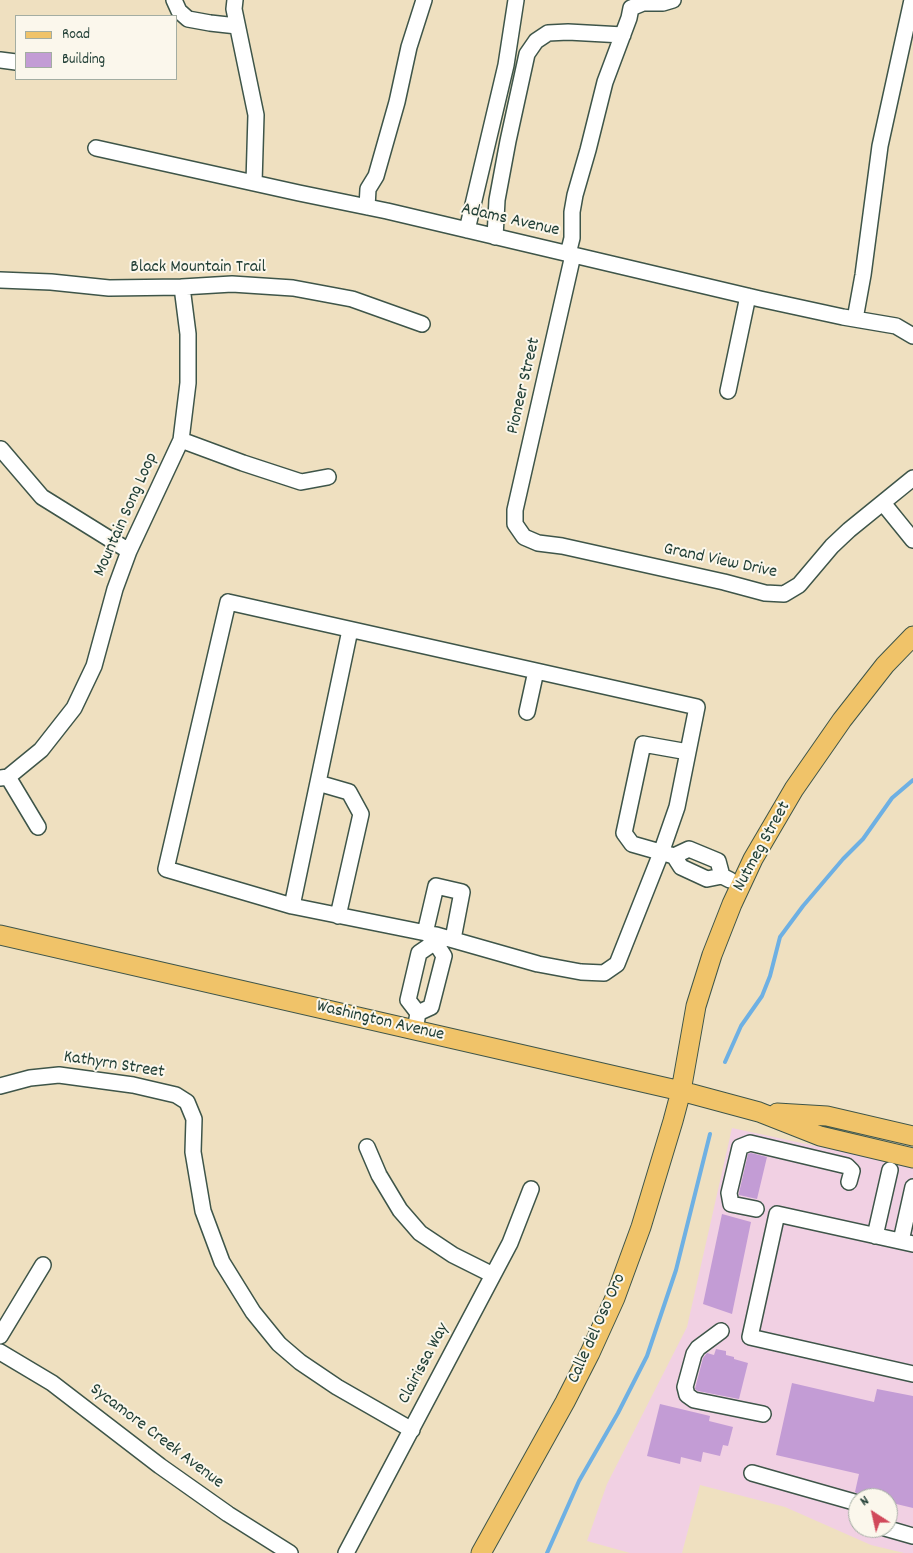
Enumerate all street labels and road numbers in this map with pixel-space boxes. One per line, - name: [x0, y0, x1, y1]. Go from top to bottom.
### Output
- street label: Adams Avenue: [459, 199, 561, 243]
- street label: Black Mountain Trail: [130, 258, 266, 280]
- street label: Pioneer Street: [503, 336, 547, 436]
- street label: Mountain Song Loop: [90, 450, 164, 580]
- street label: Grand View Drive: [661, 539, 779, 585]
- street label: Nutmeg Street: [729, 798, 797, 896]
- street label: Washington Avenue: [314, 997, 446, 1047]
- street label: Kathyrn Street: [62, 1047, 166, 1085]
- street label: Calle del Oso Oro: [564, 1271, 632, 1387]
- street label: Clairissa Way: [395, 1320, 455, 1408]
- street label: Sycamore Creek Avenue: [85, 1380, 227, 1494]

